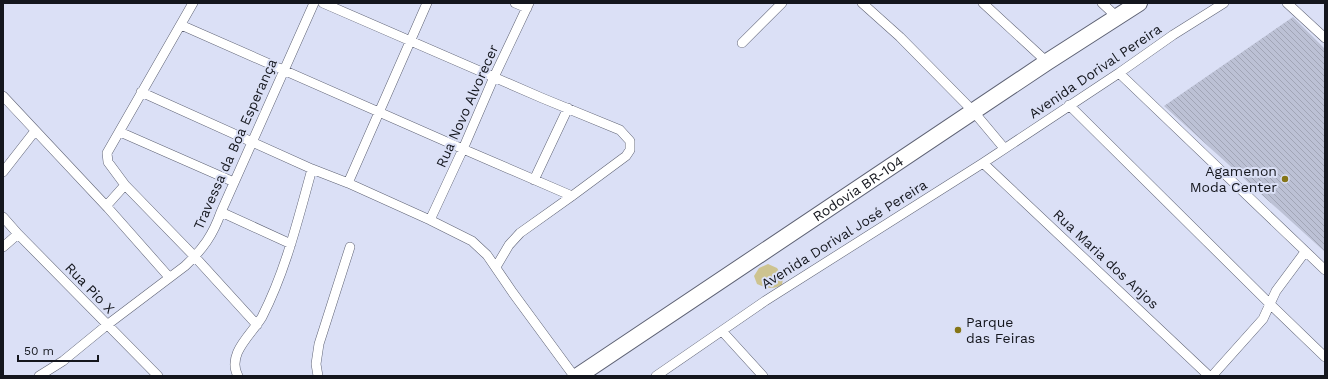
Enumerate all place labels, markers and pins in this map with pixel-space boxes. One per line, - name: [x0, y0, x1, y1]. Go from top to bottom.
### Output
- place label: Agamenon Moda Center: [1190, 163, 1277, 195]
- marker: Agamenon Moda Center: [1280, 174, 1290, 184]
- place label: Parque das Feiras: [966, 314, 1035, 346]
- marker: Parque das Feiras: [953, 325, 963, 335]

